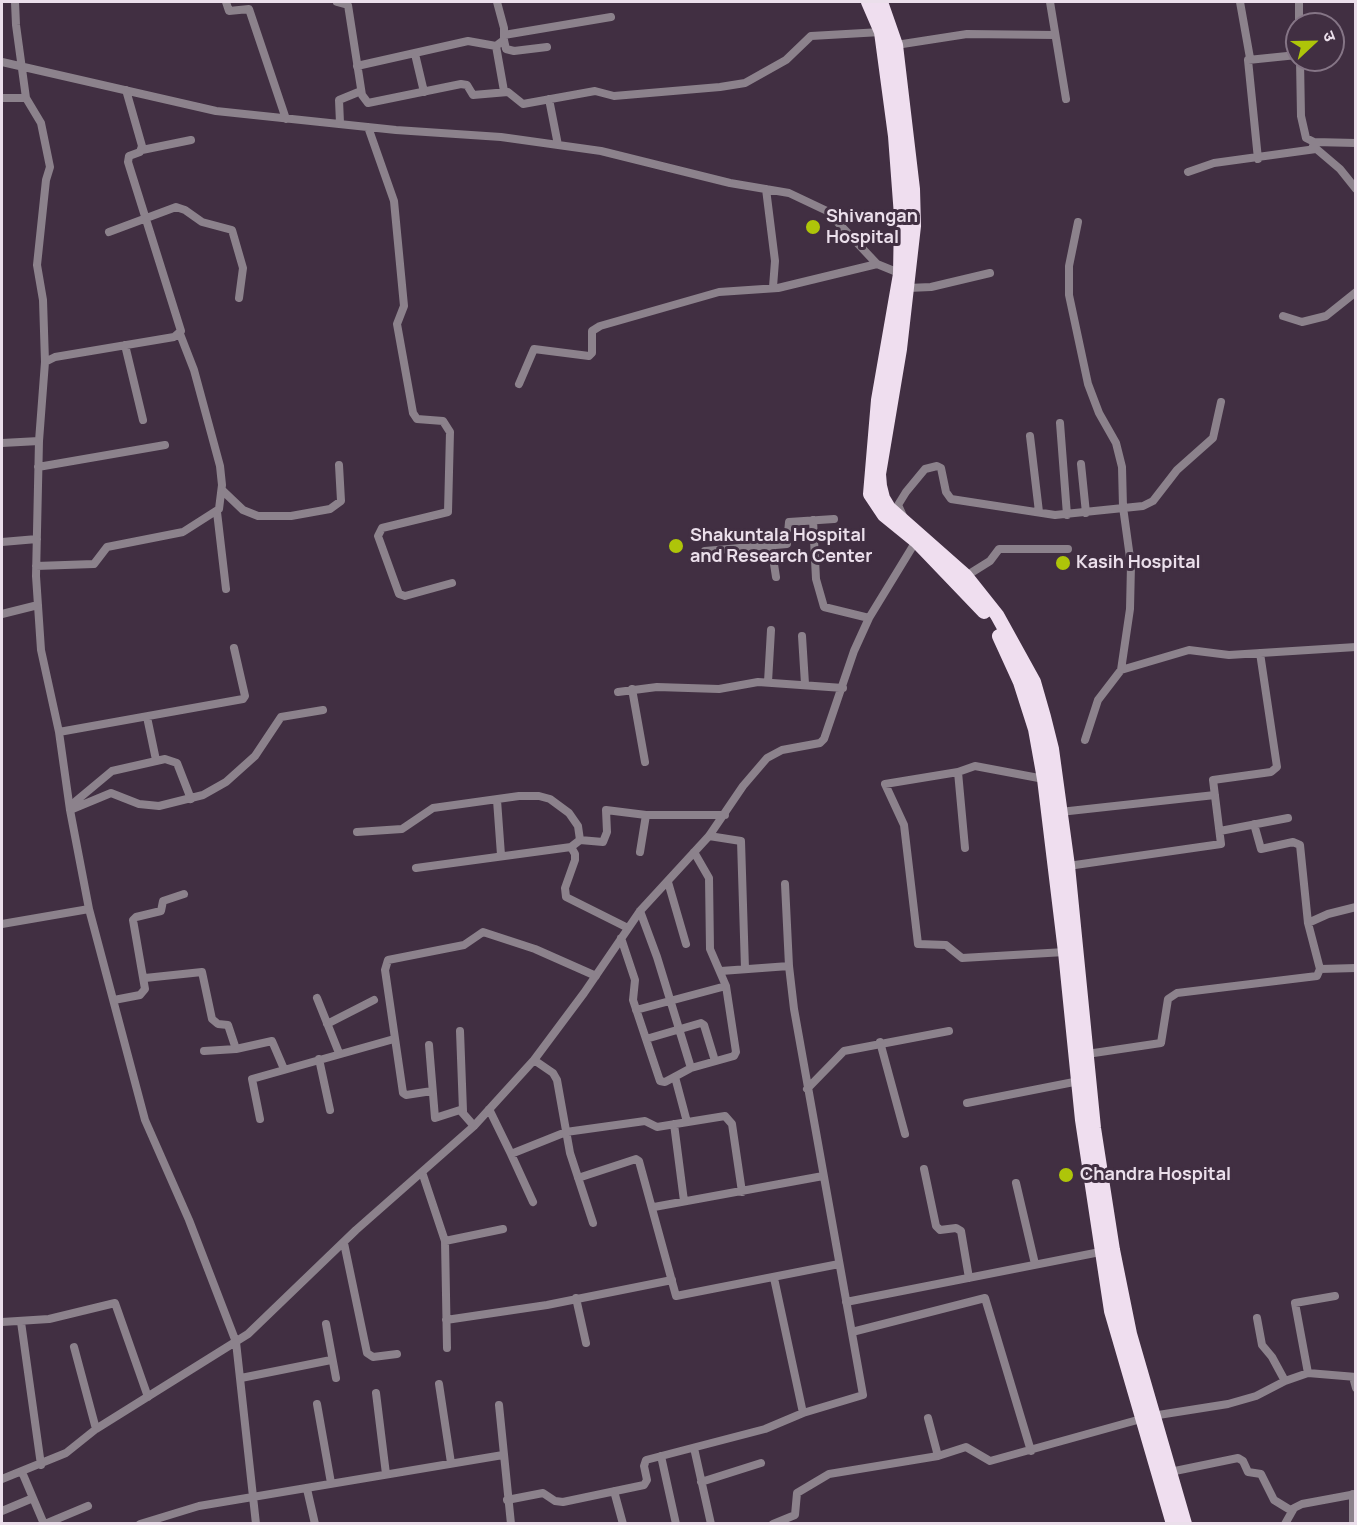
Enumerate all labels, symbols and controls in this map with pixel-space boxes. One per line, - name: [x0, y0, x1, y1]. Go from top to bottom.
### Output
- north arrow: [1285, 12, 1345, 72]
- text: उ: [1318, 28, 1342, 44]
- place label: Shivangan Hospital: [826, 206, 918, 248]
- marker: Shivangan Hospital: [804, 218, 822, 236]
- place label: Shakuntala Hospital and Research Center: [690, 525, 872, 568]
- marker: Shakuntala Hospital and Research Center: [667, 537, 685, 555]
- place label: Kasih Hospital: [1076, 552, 1201, 574]
- marker: Kasih Hospital: [1054, 554, 1072, 572]
- place label: Chandra Hospital: [1080, 1164, 1231, 1186]
- marker: Chandra Hospital: [1057, 1166, 1075, 1184]

